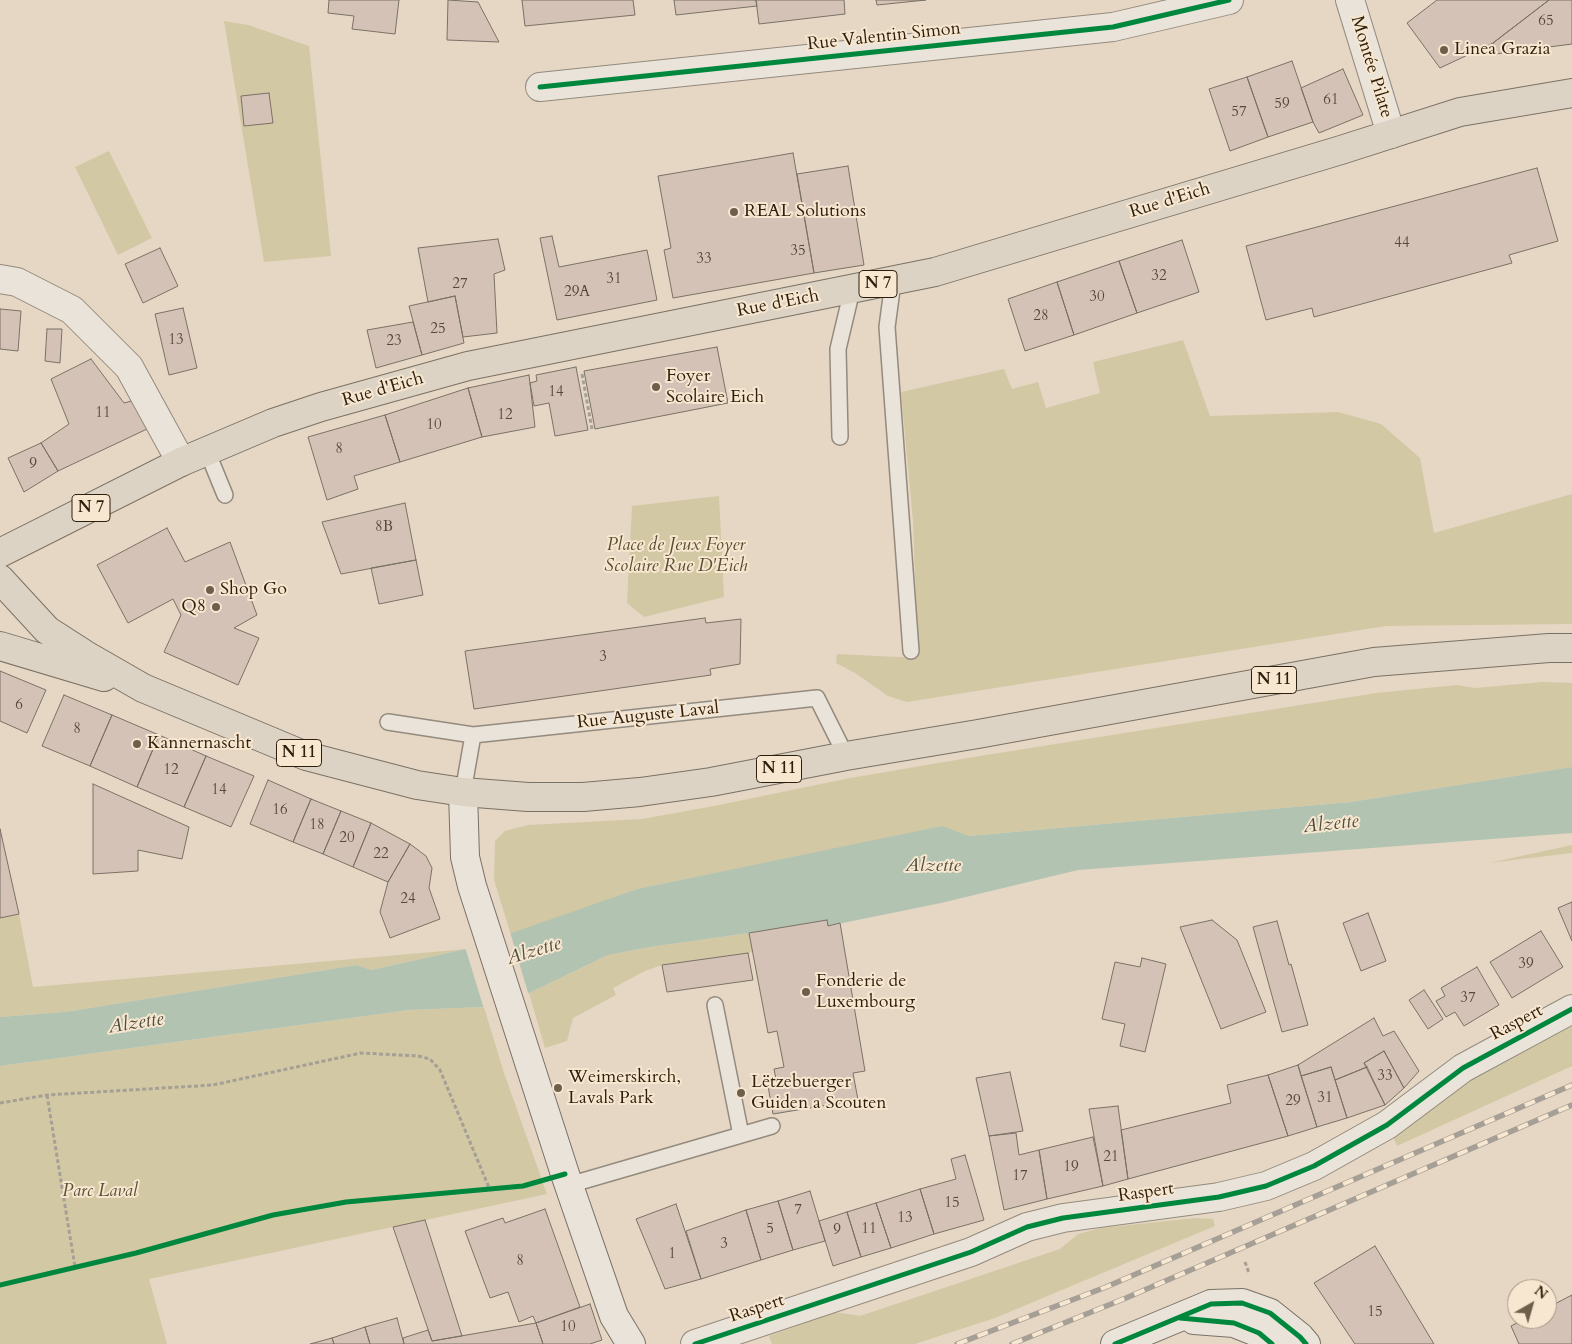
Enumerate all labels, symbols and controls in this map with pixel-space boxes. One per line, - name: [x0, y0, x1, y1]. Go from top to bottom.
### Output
- street label: Montée Pilate: [1345, 13, 1397, 121]
- house number: 65: [1538, 13, 1554, 31]
- street label: Rue Valentin Simon: [806, 18, 962, 56]
- place label: Linea Grazia: [1454, 39, 1550, 61]
- marker: Linea Grazia: [1438, 44, 1450, 56]
- house number: 61: [1323, 92, 1339, 110]
- house number: 59: [1274, 96, 1290, 114]
- house number: 57: [1231, 104, 1247, 122]
- street label: Rue d'Eich: [1127, 178, 1213, 224]
- place label: REAL Solutions: [744, 201, 866, 223]
- marker: REAL Solutions: [728, 206, 740, 218]
- house number: 44: [1394, 235, 1410, 253]
- house number: 35: [790, 243, 806, 261]
- house number: 33: [696, 251, 712, 269]
- house number: 32: [1151, 268, 1167, 286]
- road number: N 7: [859, 270, 897, 298]
- house number: 31: [606, 271, 622, 289]
- house number: 27: [452, 276, 468, 294]
- house number: 29A: [564, 284, 590, 302]
- street label: Rue d'Eich: [735, 285, 821, 323]
- house number: 30: [1089, 289, 1105, 307]
- house number: 28: [1033, 308, 1049, 326]
- house number: 25: [430, 321, 446, 339]
- house number: 13: [168, 332, 184, 350]
- house number: 23: [386, 333, 402, 351]
- place label: Foyer Scolaire Eich: [666, 366, 764, 408]
- street label: Rue d'Eich: [340, 368, 426, 412]
- marker: Foyer Scolaire Eich: [650, 381, 662, 393]
- house number: 14: [548, 384, 564, 402]
- house number: 11: [95, 405, 111, 423]
- house number: 12: [497, 407, 513, 425]
- house number: 10: [426, 417, 442, 435]
- house number: 8: [335, 441, 343, 459]
- house number: 9: [29, 456, 37, 474]
- road number: N 7: [72, 494, 110, 522]
- house number: 8B: [375, 519, 393, 537]
- park label: Place de Jeux Foyer Scolaire Rue D'Eich: [604, 535, 748, 578]
- place label: Shop Go: [220, 579, 287, 601]
- marker: Shop Go: [204, 584, 216, 596]
- place label: Q8: [181, 596, 206, 618]
- marker: Q8: [210, 601, 222, 613]
- house number: 3: [599, 649, 607, 667]
- road number: N 11: [1252, 666, 1296, 694]
- house number: 6: [15, 697, 23, 715]
- street label: Rue Auguste Laval: [576, 698, 720, 734]
- house number: 8: [73, 721, 81, 739]
- place label: Kannernascht: [147, 733, 251, 755]
- marker: Kannernascht: [131, 738, 143, 750]
- road number: N 11: [276, 740, 322, 766]
- road number: N 11: [756, 756, 802, 782]
- house number: 12: [163, 762, 179, 780]
- house number: 14: [211, 782, 227, 800]
- house number: 16: [272, 802, 288, 820]
- water label: Alzette: [1302, 811, 1360, 839]
- house number: 18: [309, 817, 325, 835]
- house number: 20: [339, 830, 355, 848]
- house number: 22: [373, 846, 389, 864]
- water label: Alzette: [905, 856, 961, 878]
- house number: 24: [400, 891, 416, 909]
- water label: Alzette: [504, 933, 564, 971]
- house number: 39: [1518, 956, 1534, 974]
- place label: Fonderie de Luxembourg: [816, 971, 915, 1014]
- marker: Fonderie de Luxembourg: [800, 986, 812, 998]
- house number: 37: [1460, 990, 1476, 1008]
- street label: Raspert: [1487, 1000, 1547, 1046]
- water label: Alzette: [107, 1008, 165, 1040]
- place label: Weimerskirch, Lavals Park: [568, 1067, 681, 1110]
- house number: 33: [1377, 1068, 1393, 1086]
- place label: Lëtzebuerger Guiden a Scouten: [751, 1072, 887, 1114]
- marker: Weimerskirch, Lavals Park: [552, 1082, 564, 1094]
- marker: Lëtzebuerger Guiden a Scouten: [735, 1087, 747, 1099]
- house number: 31: [1317, 1090, 1333, 1108]
- house number: 29: [1285, 1093, 1301, 1111]
- house number: 21: [1103, 1149, 1119, 1167]
- house number: 19: [1063, 1159, 1079, 1177]
- house number: 17: [1012, 1168, 1028, 1186]
- street label: Raspert: [1117, 1178, 1175, 1208]
- park label: Parc Laval: [62, 1181, 138, 1203]
- house number: 15: [944, 1195, 960, 1213]
- house number: 7: [794, 1202, 802, 1220]
- house number: 13: [897, 1210, 913, 1228]
- house number: 5: [766, 1221, 774, 1239]
- house number: 11: [861, 1221, 877, 1239]
- house number: 9: [833, 1222, 841, 1240]
- house number: 3: [720, 1236, 728, 1254]
- house number: 1: [668, 1246, 676, 1264]
- house number: 8: [516, 1253, 524, 1271]
- north arrow: [1507, 1279, 1557, 1329]
- text: N: [1530, 1281, 1552, 1304]
- street label: Raspert: [727, 1290, 787, 1328]
- house number: 15: [1367, 1304, 1383, 1322]
- house number: 10: [560, 1319, 576, 1337]

